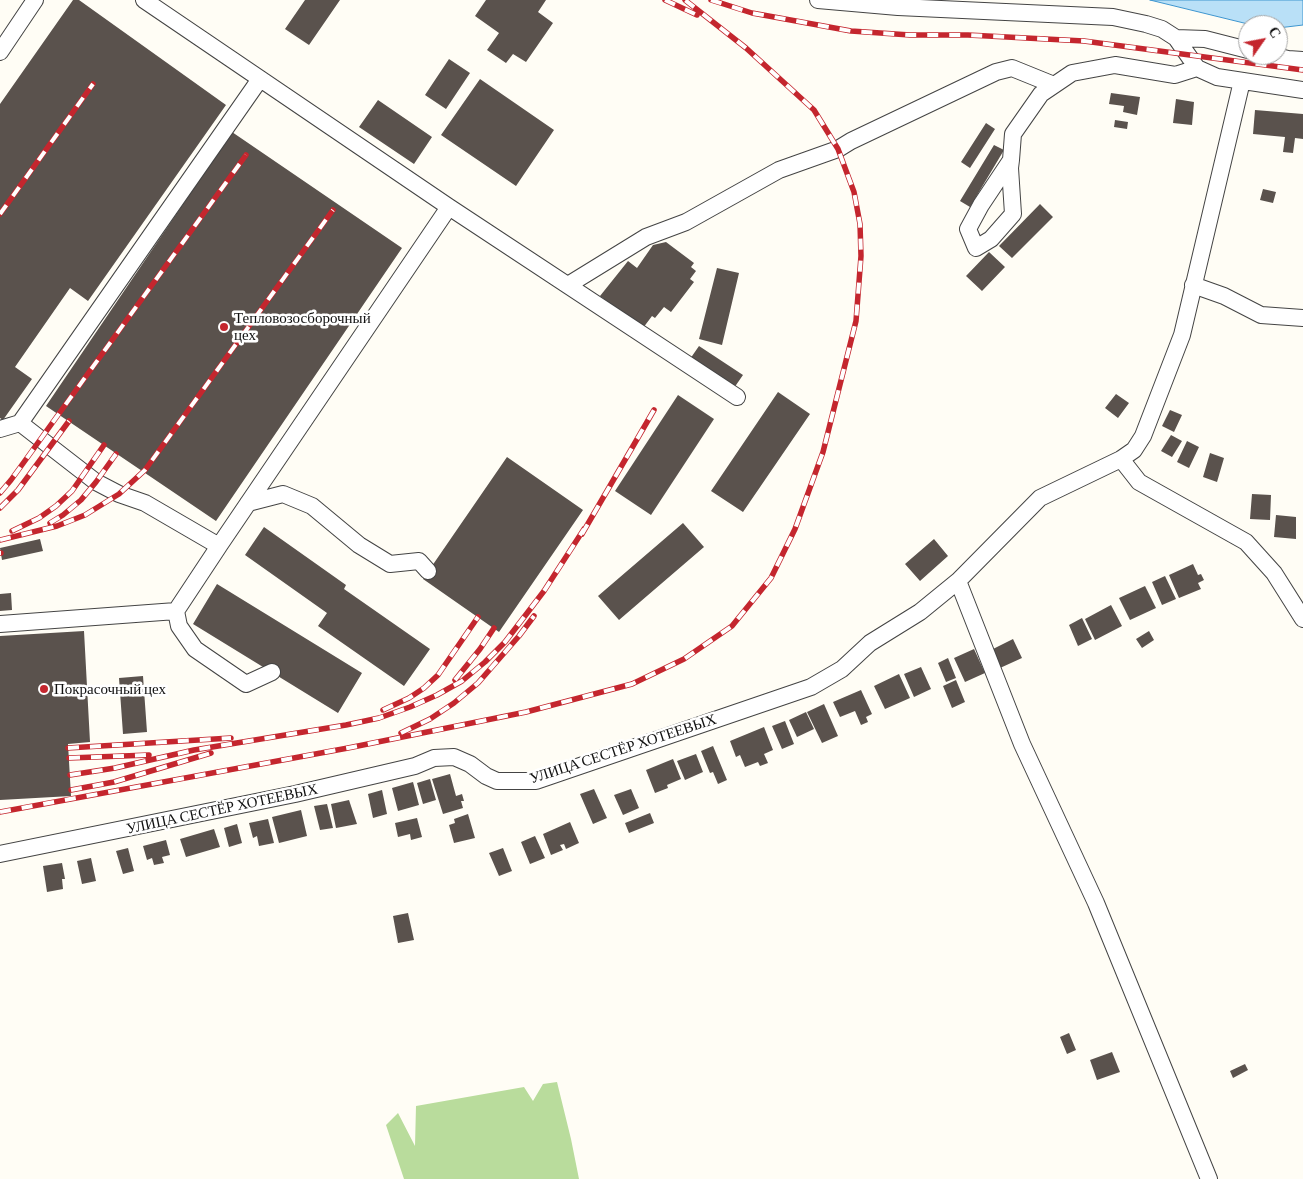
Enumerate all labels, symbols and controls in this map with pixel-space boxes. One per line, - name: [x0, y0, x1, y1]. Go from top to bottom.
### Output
- north arrow: [1238, 15, 1288, 65]
- text: С: [1265, 24, 1284, 41]
- place label: Тепловозосборочный цех: [234, 309, 371, 344]
- marker: Тепловозосборочный цех: [218, 321, 230, 333]
- place label: Покрасочный цех: [54, 680, 166, 698]
- marker: Покрасочный цех: [38, 683, 50, 695]
- street label: УЛИЦА СЕСТЁР ХОТЕЕВЫХ: [527, 710, 719, 788]
- street label: УЛИЦА СЕСТЁР ХОТЕЕВЫХ: [125, 780, 319, 838]

